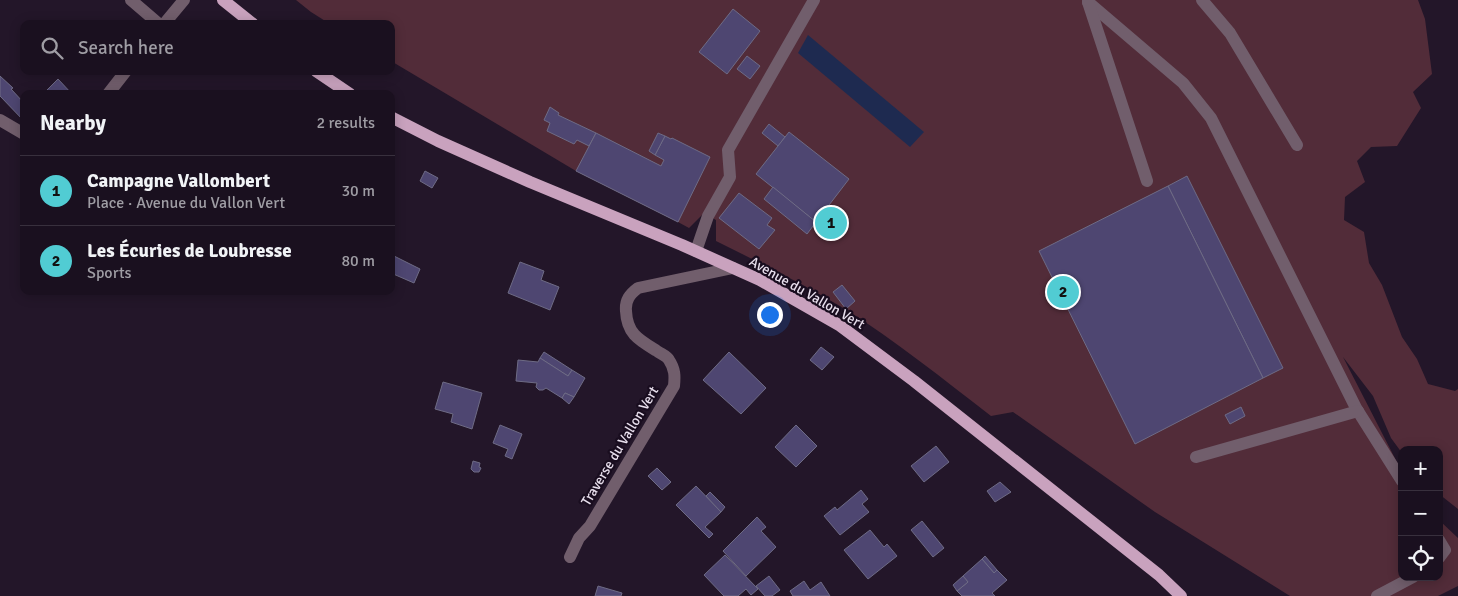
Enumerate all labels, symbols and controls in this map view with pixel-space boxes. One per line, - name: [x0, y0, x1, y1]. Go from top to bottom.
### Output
- search box: [20, 20, 395, 75]
- icon: search: [38, 34, 66, 62]
- text: Search here: [78, 36, 174, 60]
- text: Nearby: [40, 110, 106, 136]
- text: 2 results: [316, 113, 375, 133]
- text: Campagne Vallombert: [87, 169, 270, 193]
- text: 1: [52, 181, 60, 201]
- text: 30 m: [341, 181, 375, 201]
- text: Place · Avenue du Vallon Vert: [87, 193, 285, 213]
- pin: 1: [815, 204, 847, 242]
- text: Les Écuries de Loubresse: [87, 239, 292, 263]
- text: 2: [52, 251, 60, 271]
- text: 80 m: [341, 251, 375, 271]
- street label: Avenue du Vallon Vert: [746, 253, 868, 333]
- text: Sports: [87, 263, 132, 283]
- pin: 2: [1047, 273, 1079, 311]
- your location: [757, 302, 783, 328]
- street label: Traverse du Vallon Vert: [578, 383, 662, 509]
- map controls: [1398, 446, 1443, 581]
- button: +: [1398, 446, 1443, 491]
- button: −: [1398, 491, 1443, 536]
- button: locate: [1398, 536, 1443, 581]

